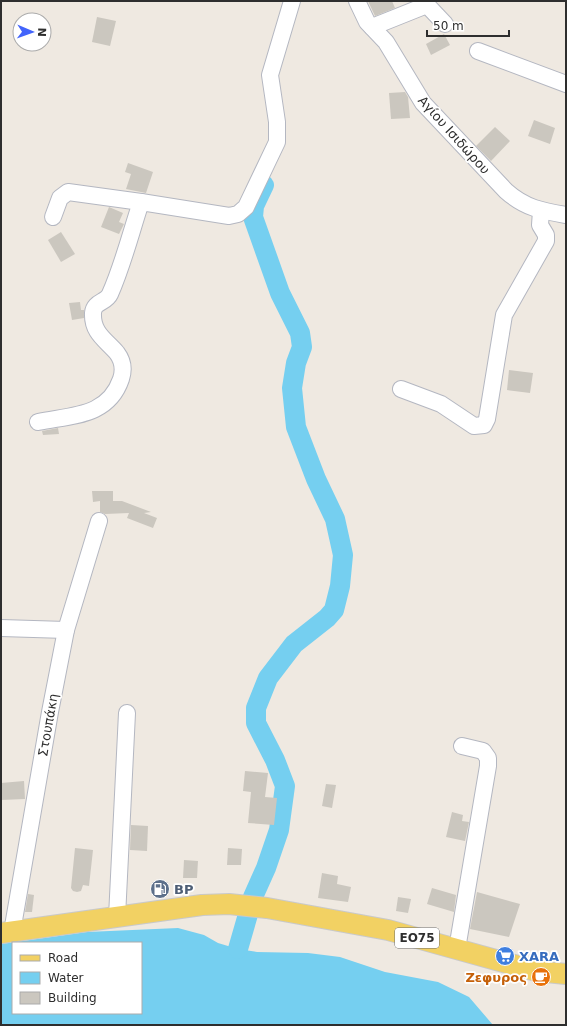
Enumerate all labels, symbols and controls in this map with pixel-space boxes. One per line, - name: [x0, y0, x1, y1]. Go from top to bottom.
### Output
- north arrow: [12, 12, 52, 52]
- scale bar: [427, 12, 509, 38]
- text: 50 m: [433, 19, 464, 33]
- text: N: [35, 27, 48, 37]
- street label: Αγίου Ισιδώρου: [415, 93, 493, 177]
- street label: Στουπάκη: [35, 692, 61, 758]
- fuel station icon: BP: [149, 878, 171, 900]
- place label: BP: [174, 882, 193, 897]
- road number: ΕΟ75: [395, 928, 439, 948]
- legend: [12, 942, 142, 1014]
- supermarket icon: XARA: [494, 945, 516, 967]
- place label: XARA: [519, 949, 559, 964]
- text: Road: [48, 951, 78, 965]
- cafe icon: Ζεφυρος: [530, 966, 552, 988]
- place label: Ζεφυρος: [465, 970, 527, 985]
- text: Water: [48, 971, 84, 985]
- text: Building: [48, 991, 97, 1005]

